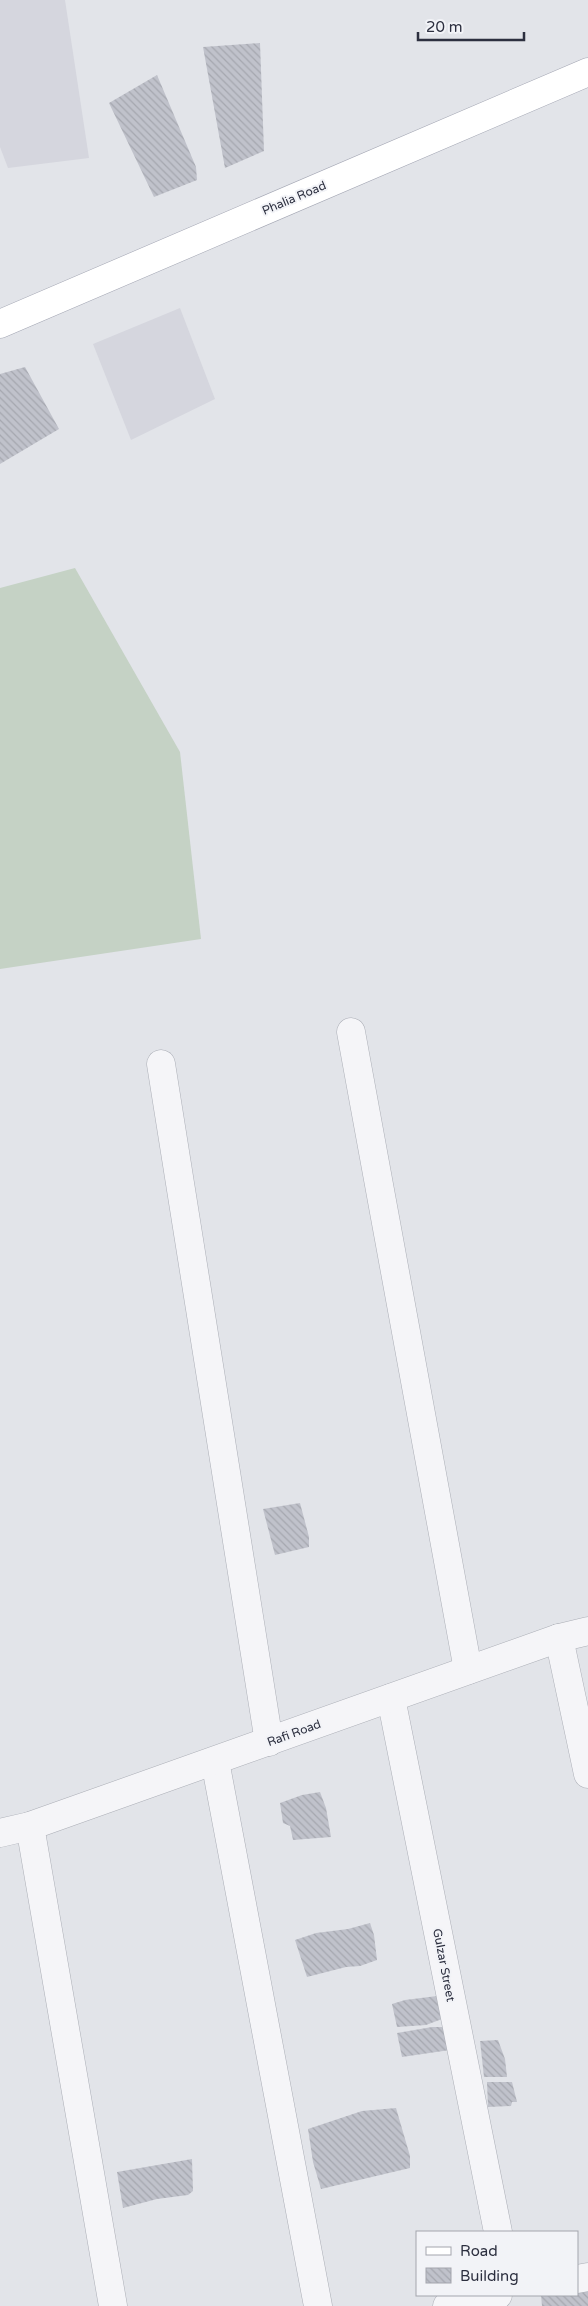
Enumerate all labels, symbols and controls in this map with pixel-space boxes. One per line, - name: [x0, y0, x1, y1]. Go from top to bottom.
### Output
- scale bar: [418, 10, 524, 42]
- text: 20 m: [426, 18, 463, 36]
- street label: Phalia Road: [260, 178, 328, 218]
- street label: Rafi Road: [265, 1717, 323, 1749]
- street label: Gulzar Street: [430, 1927, 458, 2003]
- legend: [416, 2231, 578, 2296]
- text: Road: [460, 2242, 498, 2260]
- text: Building: [460, 2267, 519, 2285]

